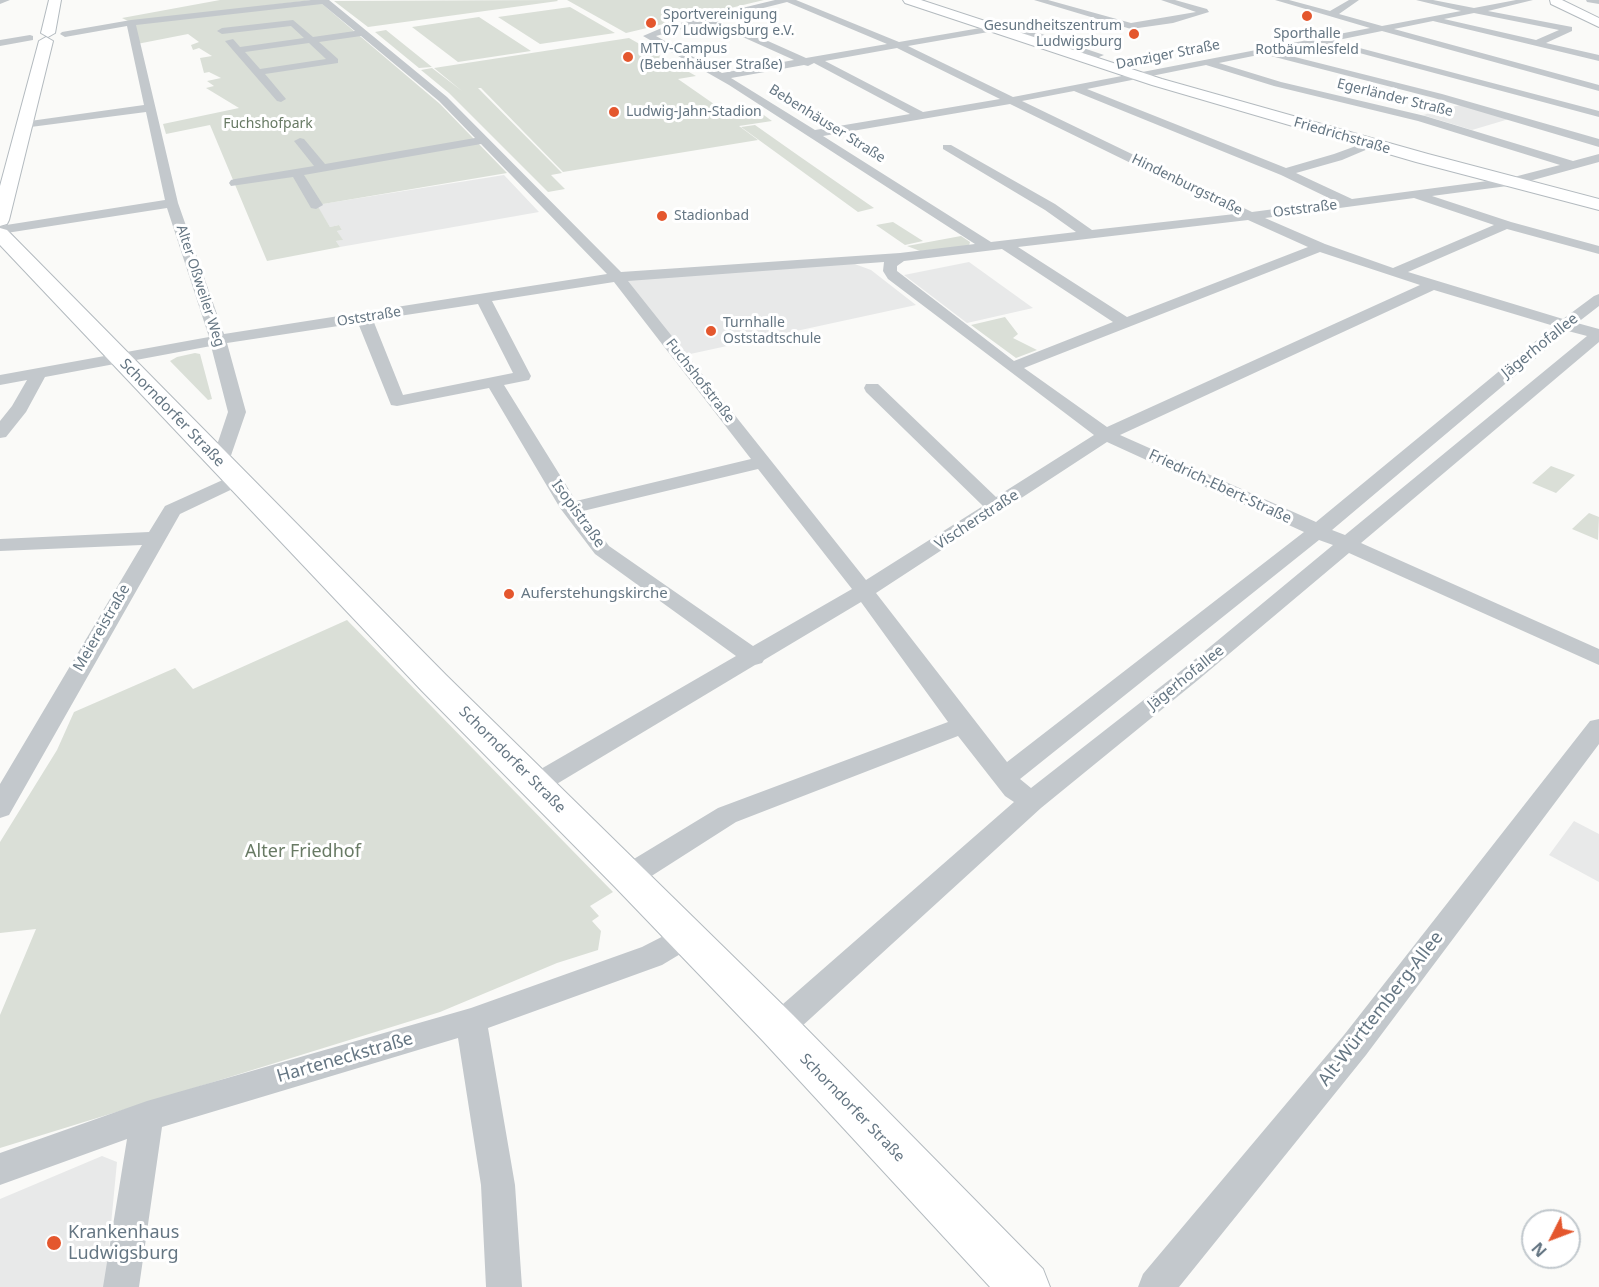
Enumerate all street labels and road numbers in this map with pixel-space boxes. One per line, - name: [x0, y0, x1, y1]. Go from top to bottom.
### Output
- street label: Danziger Straße: [1115, 37, 1221, 73]
- street label: Egerländer Straße: [1335, 75, 1455, 121]
- street label: Bebenhäuser Straße: [766, 81, 888, 167]
- street label: Friedrichstraße: [1292, 114, 1392, 158]
- street label: Hindenburgstraße: [1129, 151, 1245, 219]
- street label: Oststraße: [1272, 197, 1338, 221]
- street label: Alter Oßweiler Weg: [172, 223, 228, 349]
- street label: Oststraße: [336, 304, 402, 330]
- street label: Jägerhofallee: [1498, 310, 1582, 382]
- street label: Fuchshofstraße: [662, 336, 738, 426]
- street label: Schorndorfer Straße: [116, 355, 228, 471]
- street label: Friedrich-Ebert-Straße: [1146, 446, 1294, 528]
- street label: Isopistraße: [547, 477, 609, 551]
- street label: Vischerstraße: [932, 486, 1022, 554]
- street label: Meiereistraße: [70, 581, 134, 675]
- street label: Jägerhofallee: [1144, 642, 1228, 714]
- street label: Schorndorfer Straße: [455, 703, 569, 817]
- street label: Alt-Württemberg-Allee: [1314, 928, 1448, 1090]
- street label: Harteneckstraße: [274, 1028, 416, 1088]
- street label: Schorndorfer Straße: [796, 1050, 908, 1166]

